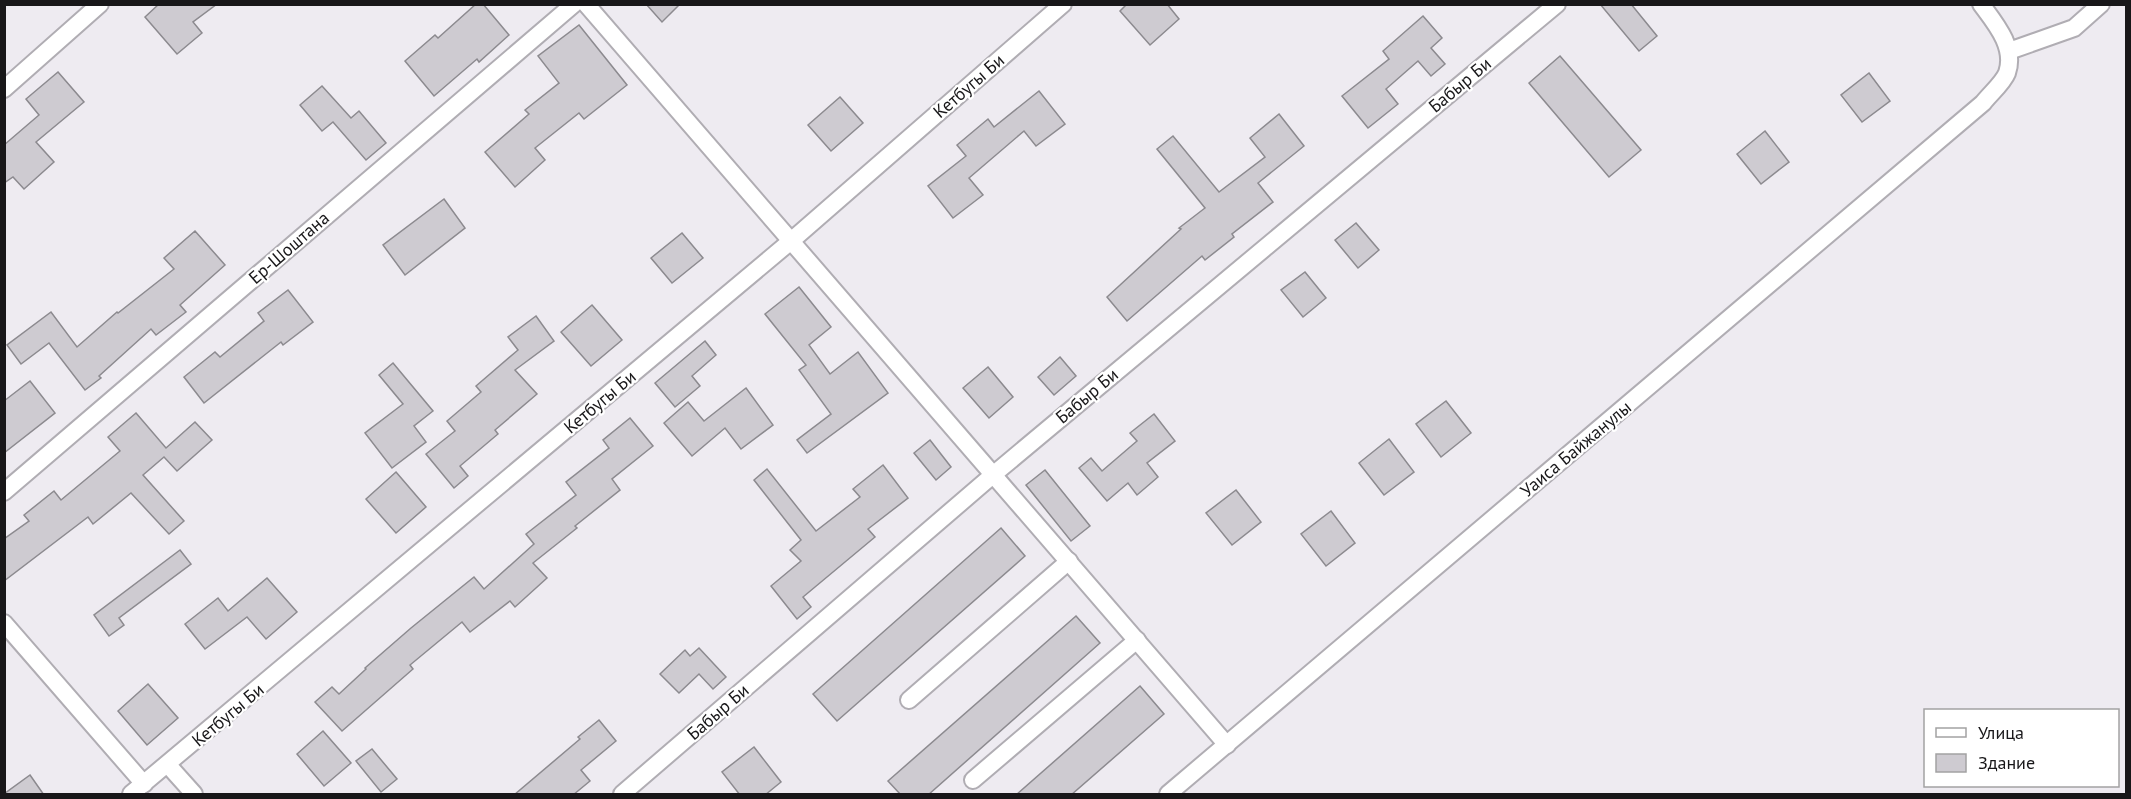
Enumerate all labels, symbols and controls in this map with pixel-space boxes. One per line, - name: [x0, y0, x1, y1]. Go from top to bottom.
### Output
- street label: Кетбугы Би: [928, 48, 1009, 123]
- street label: Бабыр Би: [1424, 52, 1496, 117]
- street label: Ер-Шоштана: [244, 206, 334, 289]
- street label: Бабыр Би: [1051, 363, 1123, 428]
- street label: Кетбугы Би: [559, 365, 640, 438]
- street label: Уаиса Байжанулы: [1515, 395, 1636, 502]
- street label: Кетбугы Би: [187, 678, 268, 751]
- street label: Бабыр Би: [682, 678, 753, 745]
- legend: [1924, 709, 2119, 787]
- text: Улица: [1978, 721, 2024, 744]
- text: Здание: [1978, 751, 2035, 774]

